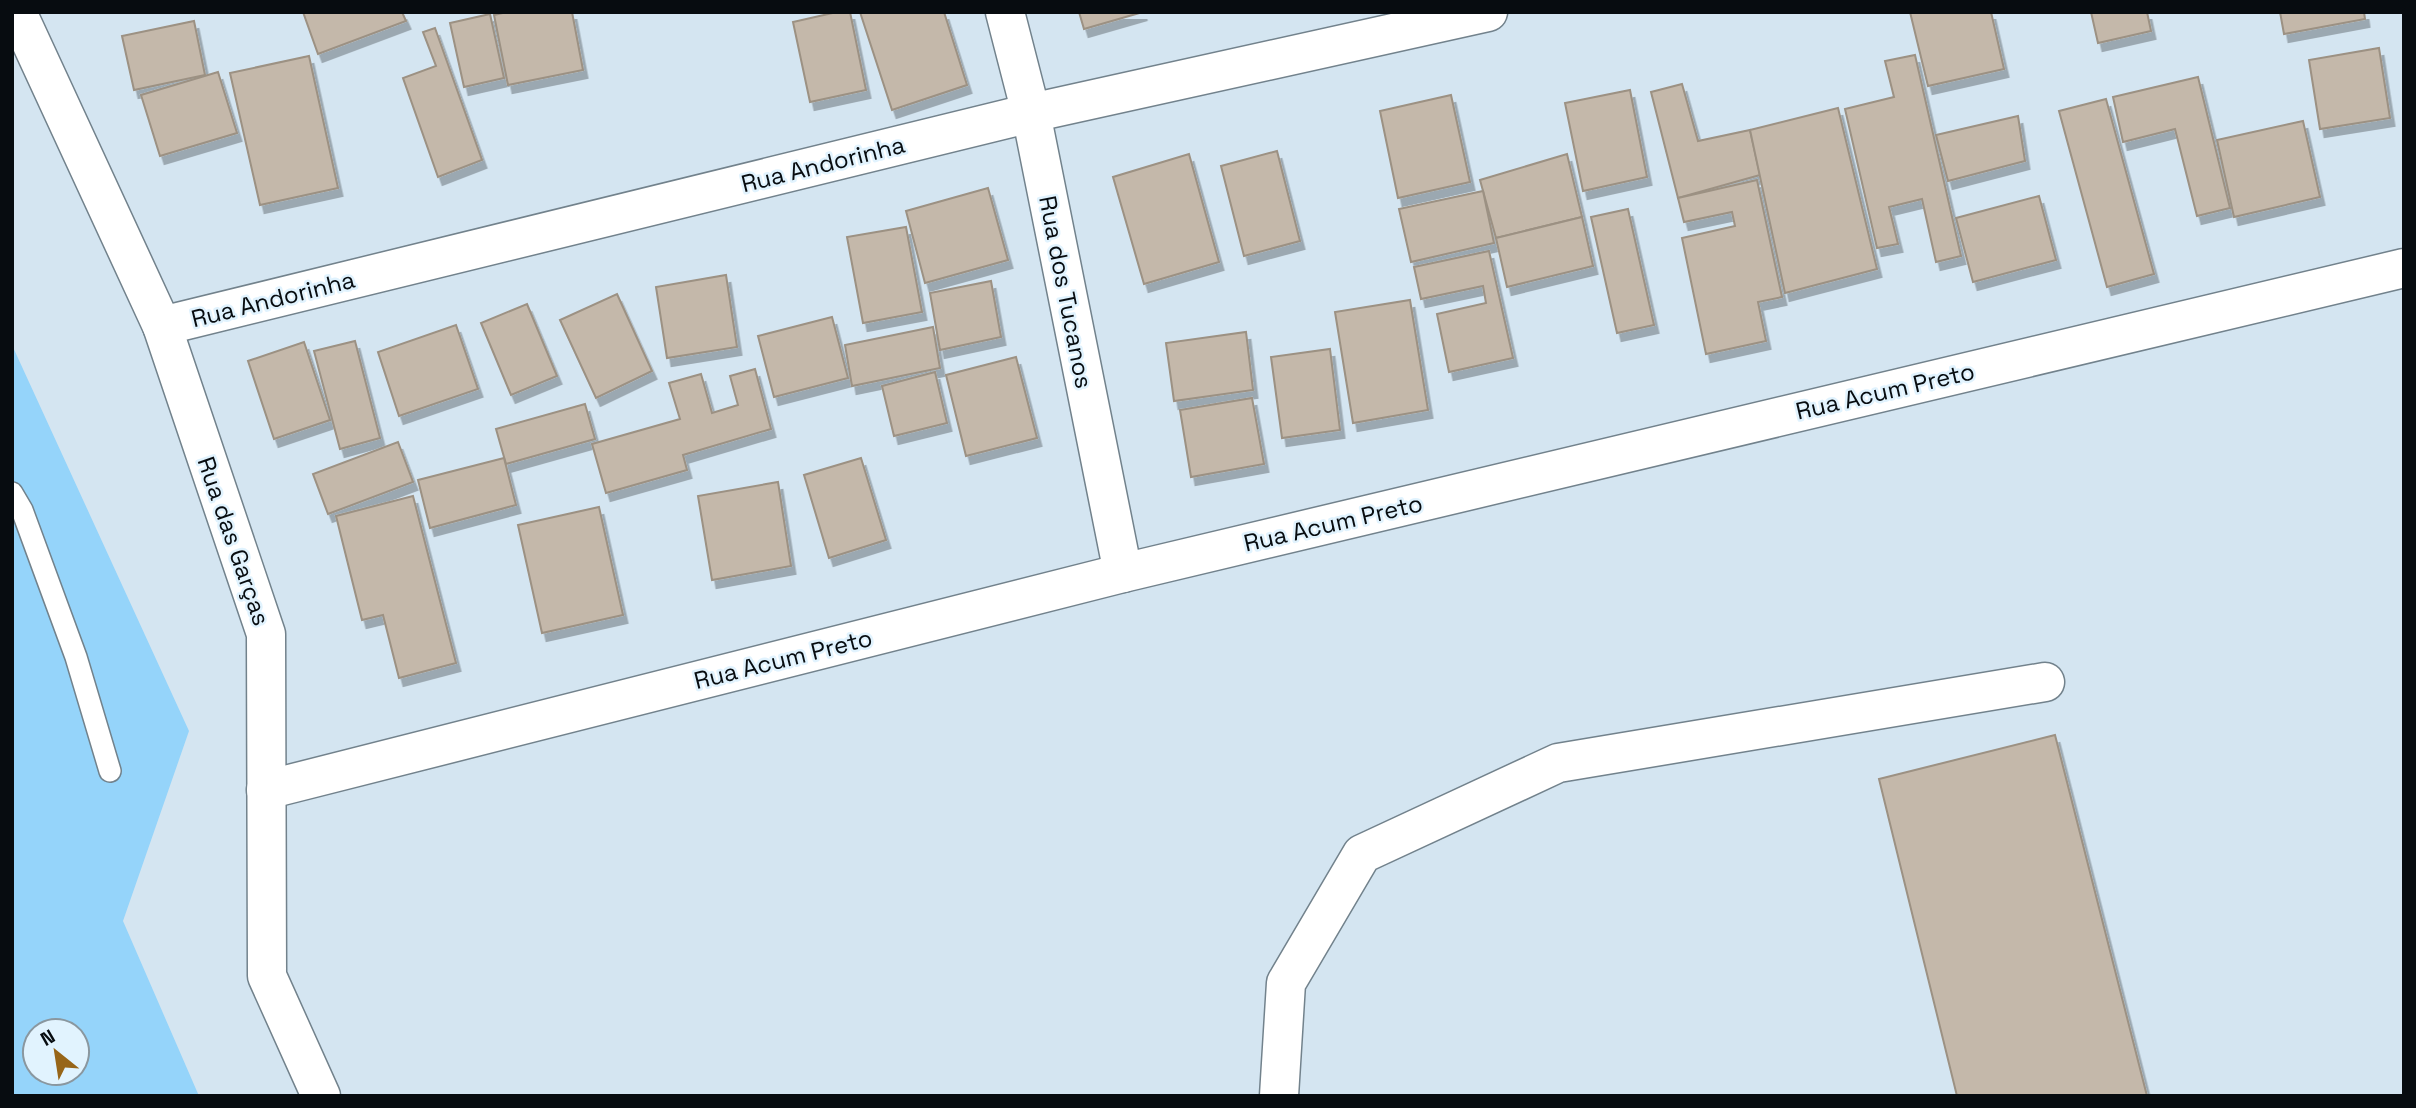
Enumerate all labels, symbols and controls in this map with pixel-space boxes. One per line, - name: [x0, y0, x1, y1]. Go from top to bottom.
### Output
- street label: Rua Andorinha: [738, 129, 908, 199]
- street label: Rua dos Tucanos: [1032, 193, 1100, 391]
- street label: Rua Andorinha: [188, 264, 358, 334]
- street label: Rua Acum Preto: [1793, 355, 1977, 427]
- street label: Rua das Garças: [191, 452, 277, 630]
- street label: Rua Acum Preto: [1241, 487, 1425, 559]
- street label: Rua Acum Preto: [691, 622, 875, 696]
- north arrow: [21, 1017, 91, 1087]
- text: N: [36, 1024, 60, 1052]

